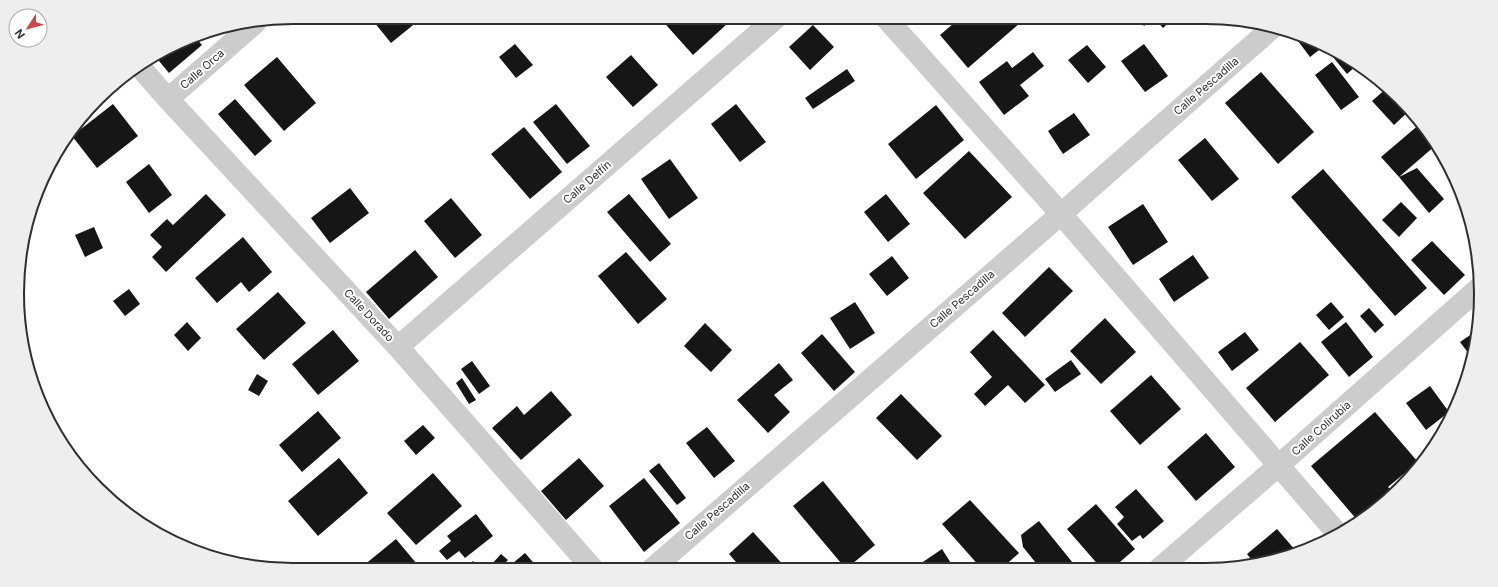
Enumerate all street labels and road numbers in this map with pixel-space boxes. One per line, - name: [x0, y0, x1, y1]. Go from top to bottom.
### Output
- street label: Calle Orca: [177, 46, 227, 92]
- street label: Calle Pescadilla: [1171, 54, 1241, 118]
- street label: Calle Delfín: [560, 157, 614, 207]
- street label: Calle Pescadilla: [927, 267, 997, 331]
- street label: Calle Dorado: [341, 286, 397, 345]
- street label: Calle Colirubia: [1288, 398, 1354, 458]
- street label: Calle Pescadilla: [682, 479, 752, 543]

